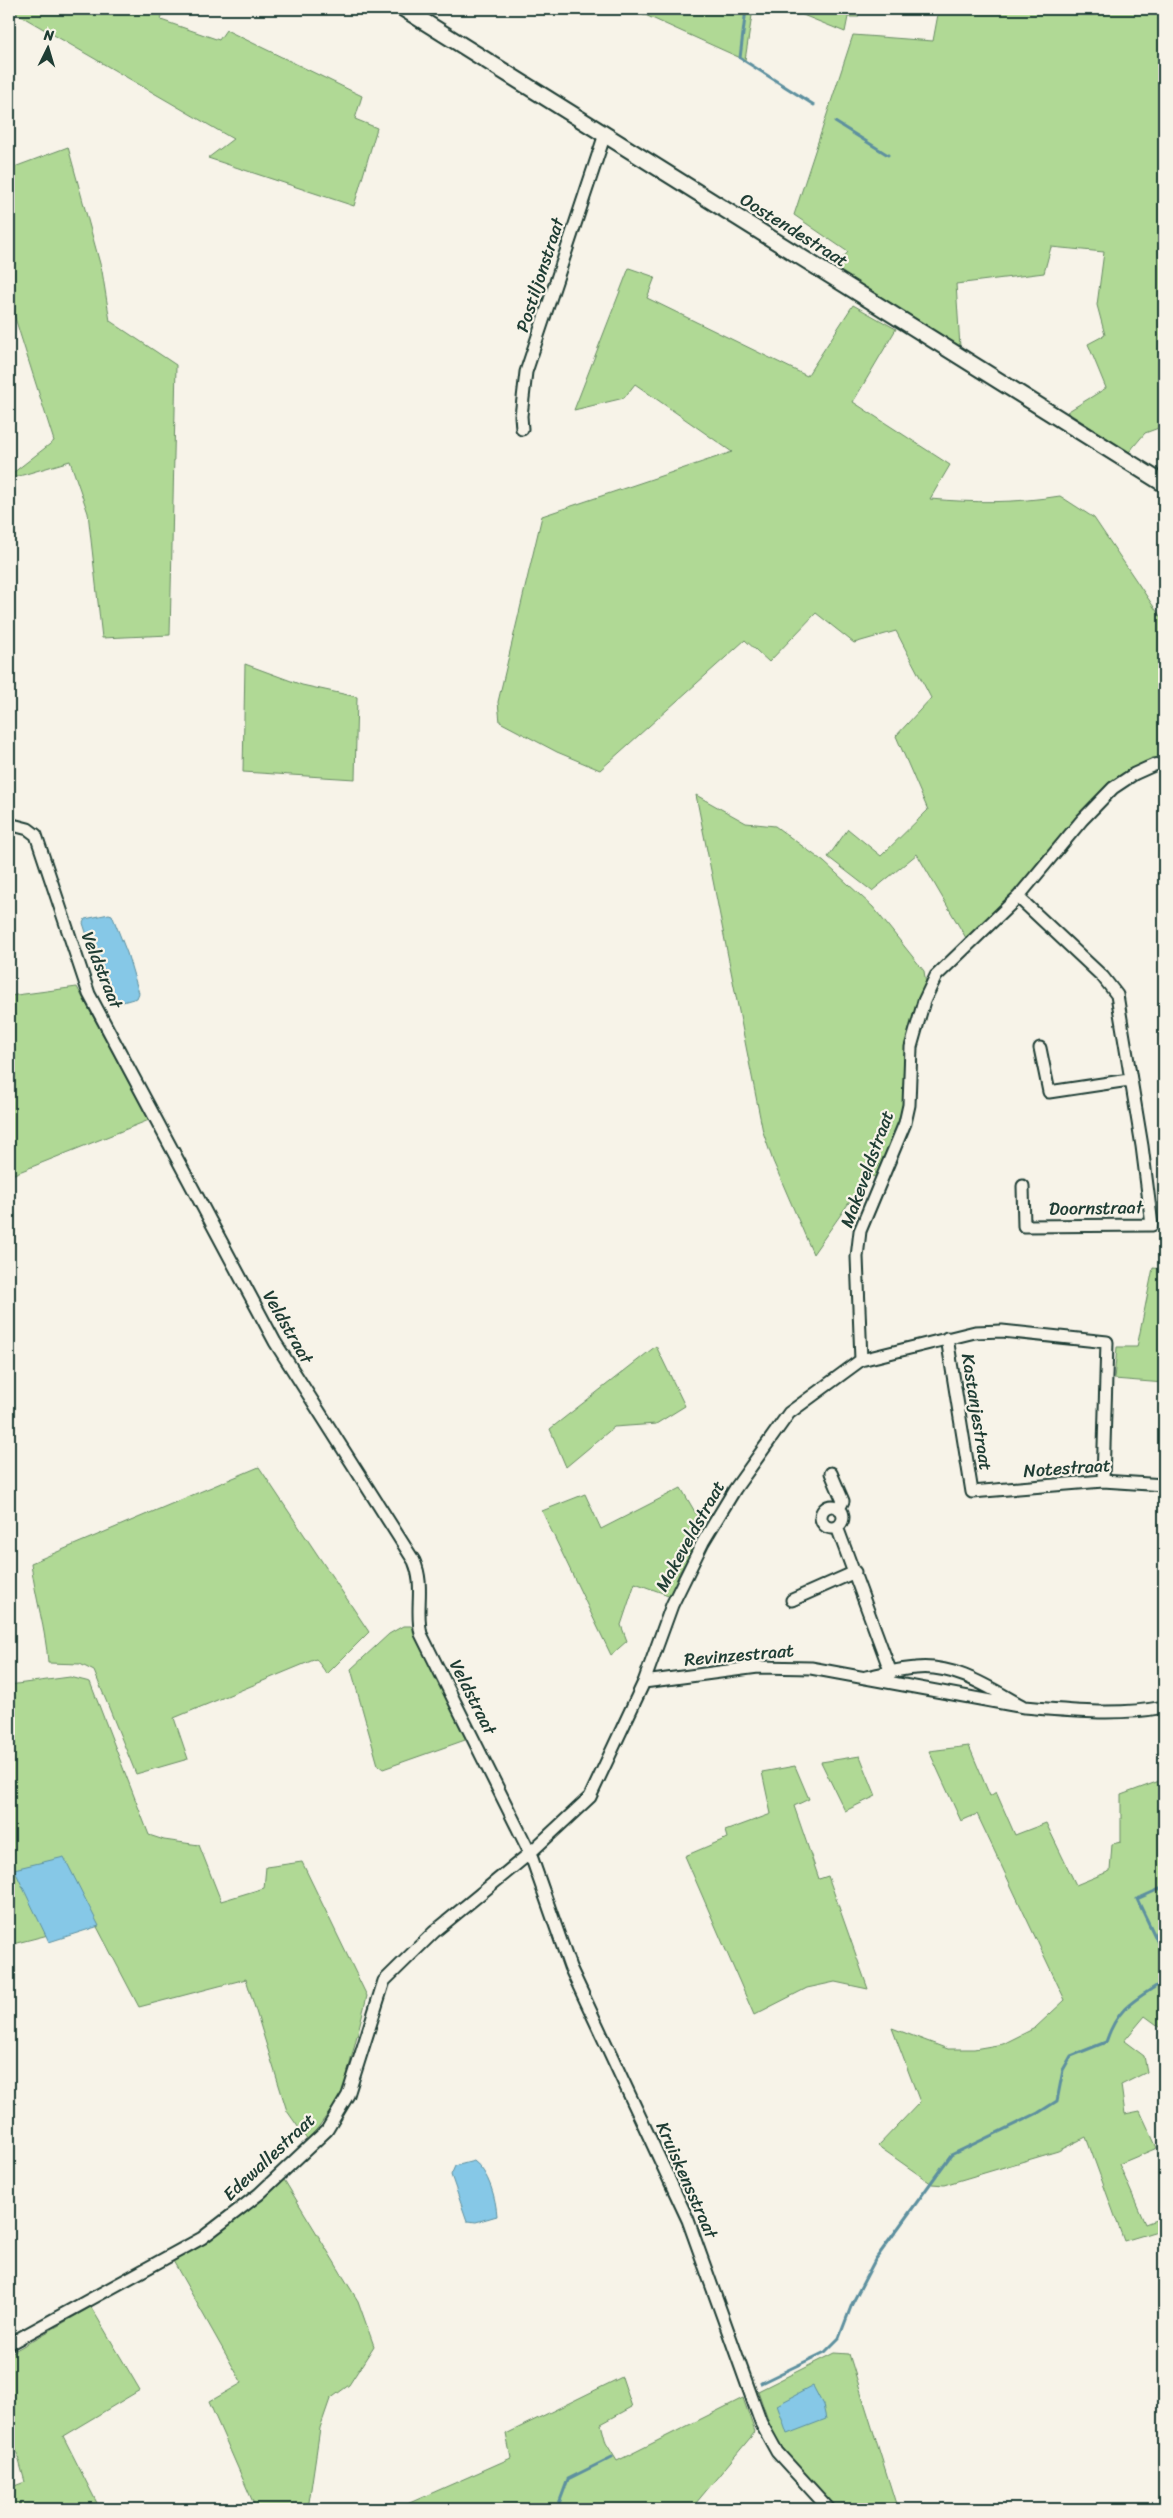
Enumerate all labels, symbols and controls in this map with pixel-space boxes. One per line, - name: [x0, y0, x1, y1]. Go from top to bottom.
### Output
- north arrow: [22, 22, 72, 72]
- text: N: [42, 23, 55, 48]
- street label: Oostendestraat: [733, 184, 855, 276]
- street label: Postiljonstraat: [506, 213, 574, 336]
- street label: Veldstraat: [72, 926, 132, 1014]
- street label: Makeveldstraat: [831, 1106, 903, 1232]
- street label: Doornstraat: [1049, 1191, 1144, 1225]
- street label: Veldstraat: [254, 1284, 322, 1371]
- street label: Kastanjestraat: [952, 1351, 1002, 1473]
- street label: Notestraat: [1022, 1449, 1112, 1487]
- street label: Makeveldstraat: [646, 1474, 734, 1598]
- street label: Revinzestraat: [683, 1634, 795, 1676]
- street label: Veldstraat: [440, 1654, 506, 1741]
- street label: Edewallestraat: [215, 2105, 323, 2209]
- street label: Kruiskensstraat: [647, 2116, 727, 2244]

